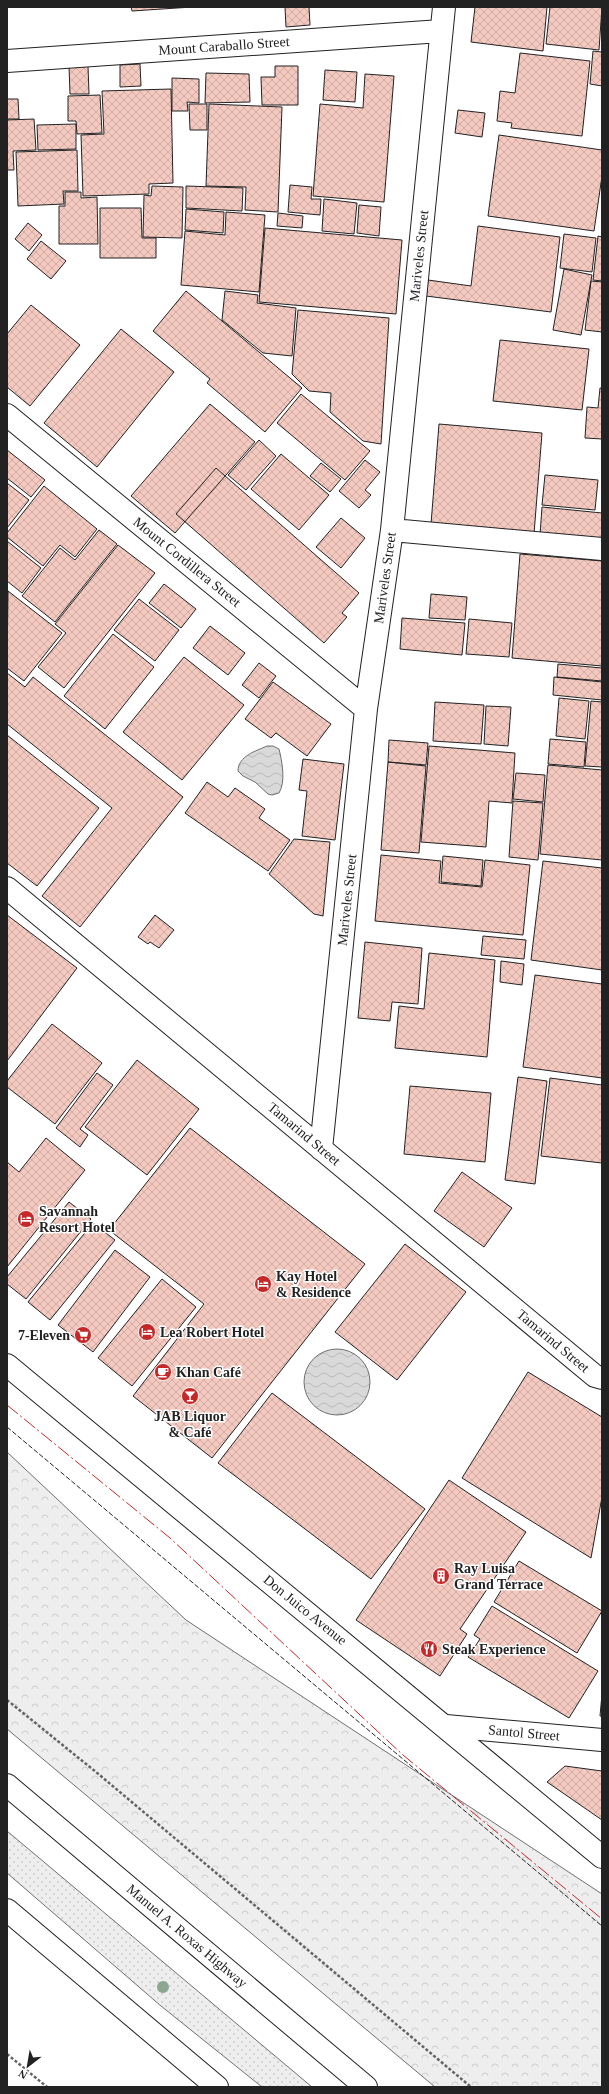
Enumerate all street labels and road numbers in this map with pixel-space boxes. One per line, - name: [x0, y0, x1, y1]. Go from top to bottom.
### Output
- street label: Mount Caraballo Street: [158, 34, 290, 58]
- street label: Mariveles Street: [407, 209, 431, 303]
- street label: Mount Cordillera Street: [130, 514, 244, 610]
- street label: Mariveles Street: [371, 531, 399, 625]
- street label: Mariveles Street: [335, 853, 359, 947]
- street label: Tamarind Street: [265, 1099, 343, 1169]
- street label: Tamarind Street: [514, 1306, 592, 1376]
- street label: Don Juico Avenue: [260, 1572, 350, 1648]
- street label: Santol Street: [488, 1722, 561, 1744]
- street label: Manuel A. Roxas Highway: [124, 1881, 250, 1991]

